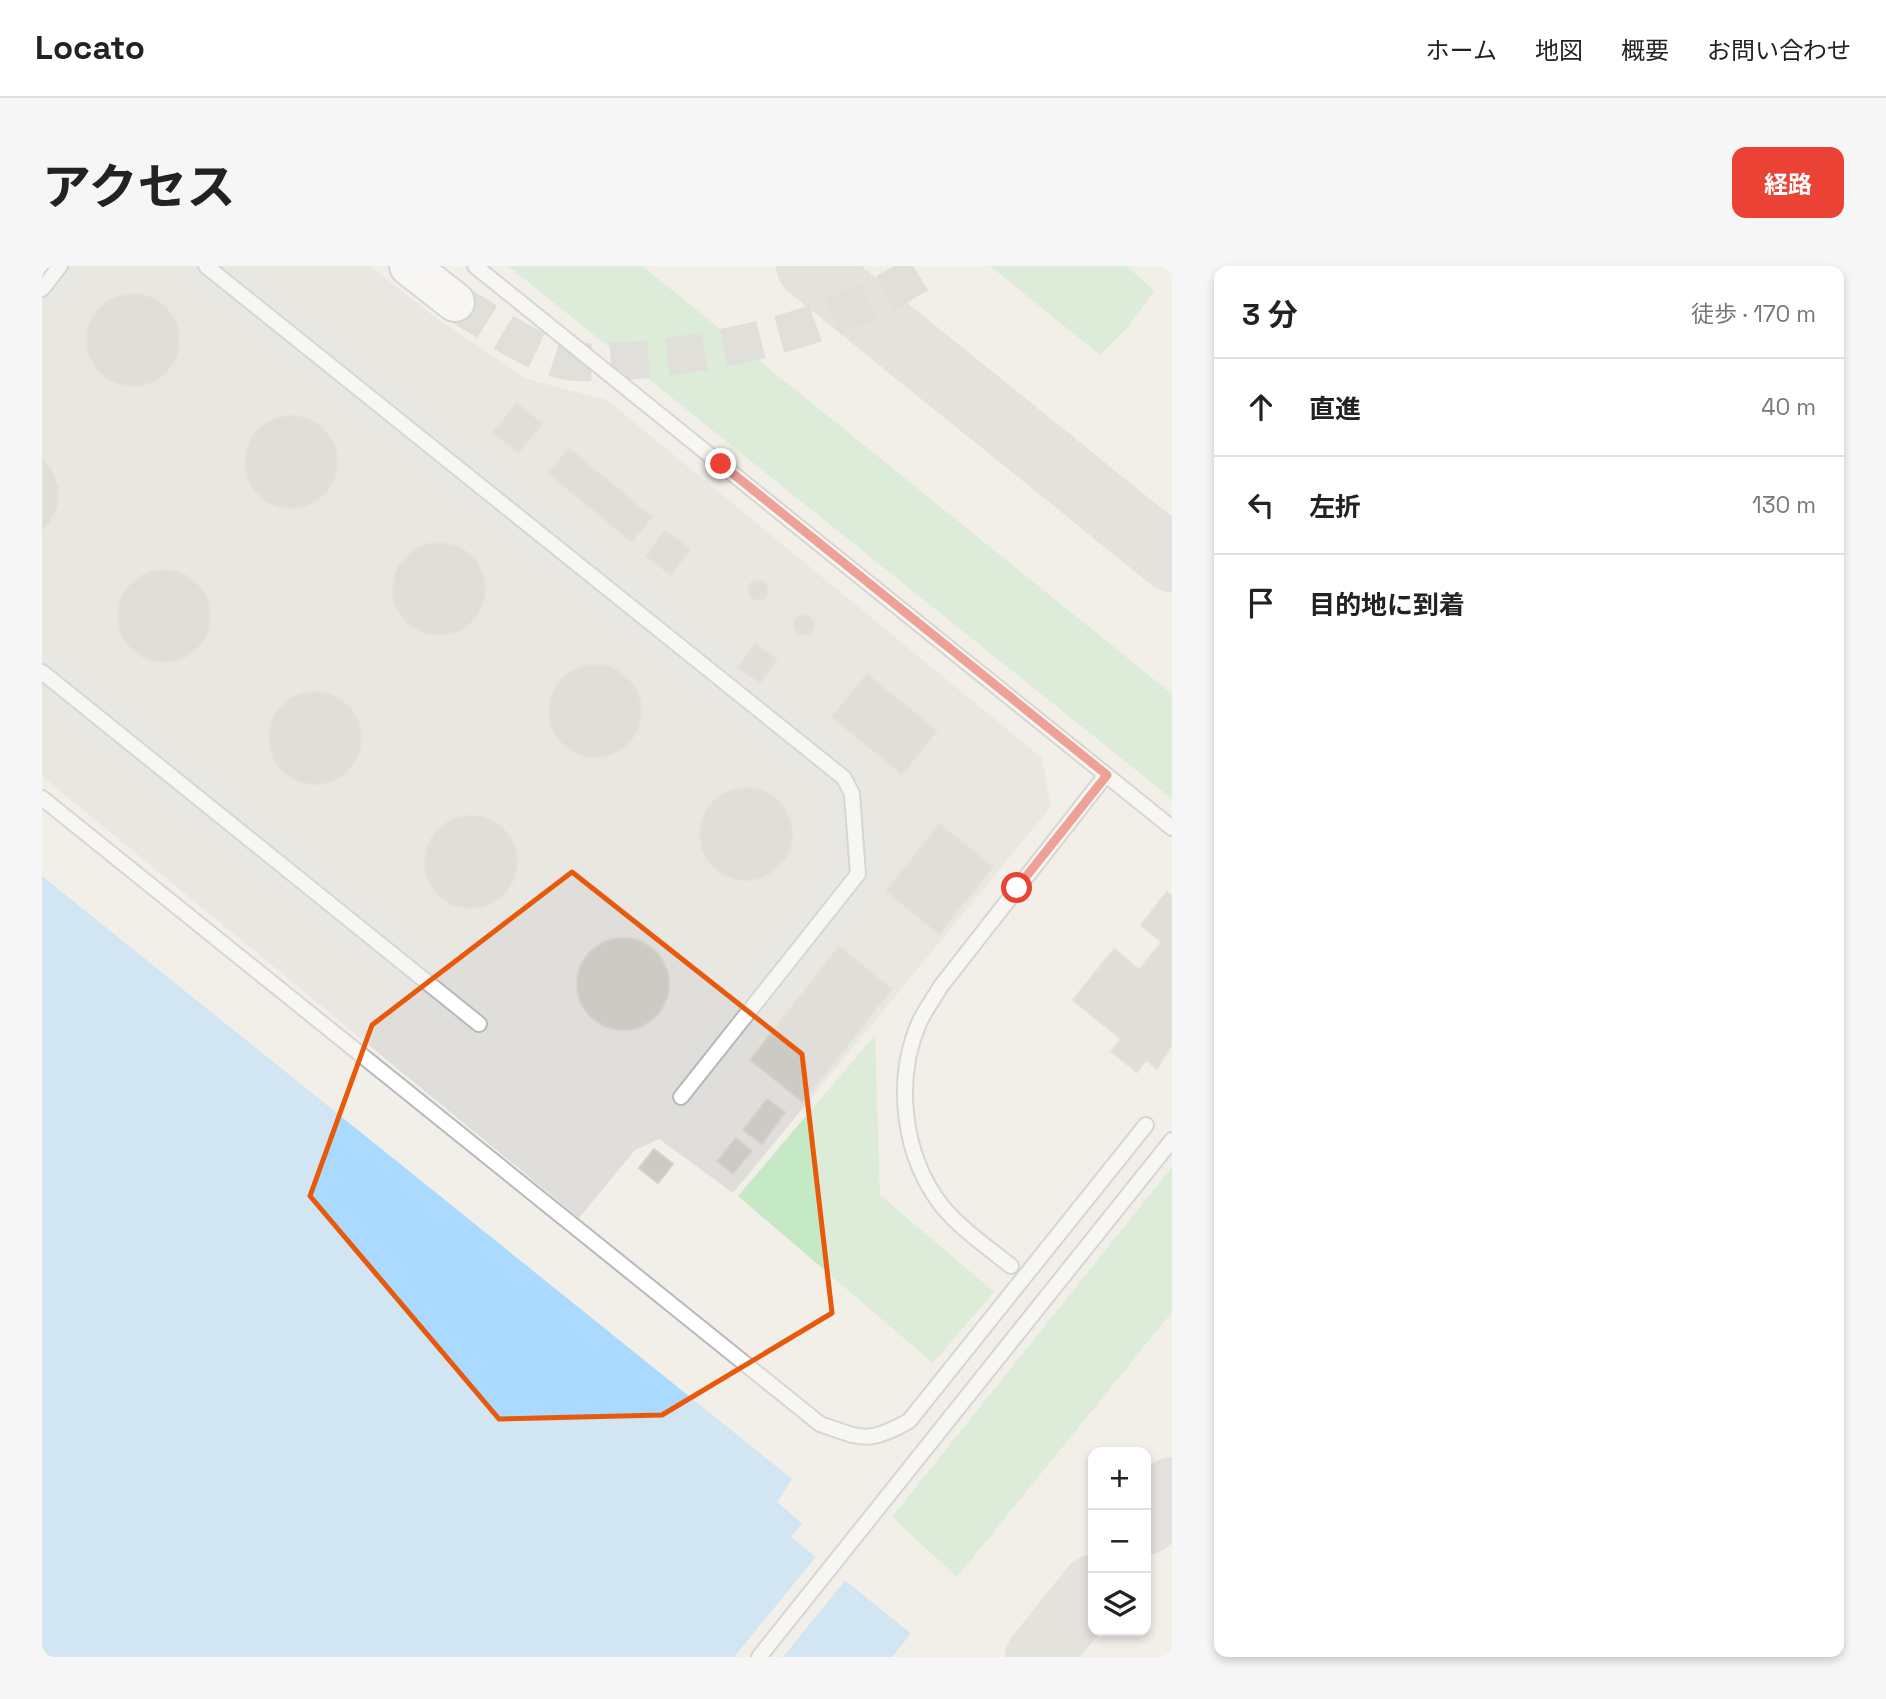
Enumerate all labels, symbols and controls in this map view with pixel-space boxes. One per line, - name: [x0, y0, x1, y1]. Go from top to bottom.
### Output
- text: Locato: [35, 27, 145, 69]
- text: ホーム: [1426, 35, 1497, 66]
- text: 地図: [1535, 35, 1583, 66]
- text: 概要: [1621, 35, 1669, 66]
- text: お問い合わせ: [1707, 35, 1851, 66]
- button: 経路: [1732, 147, 1844, 218]
- text: アクセス: [42, 156, 236, 218]
- text: 3 分: [1242, 295, 1298, 334]
- text: 徒歩 · 170 m: [1691, 299, 1816, 329]
- icon: ahead: [1242, 388, 1280, 426]
- text: 直進: [1309, 392, 1361, 426]
- text: 40 m: [1761, 392, 1816, 422]
- route end: [705, 448, 736, 479]
- icon: left: [1242, 486, 1280, 524]
- text: 左折: [1309, 490, 1361, 524]
- text: 130 m: [1752, 490, 1816, 520]
- icon: arrive: [1242, 584, 1280, 622]
- text: 目的地に到着: [1309, 588, 1465, 622]
- route start: [1001, 872, 1032, 903]
- map controls: [1088, 1447, 1151, 1636]
- button: +: [1088, 1447, 1151, 1510]
- button: −: [1088, 1510, 1151, 1573]
- button: layers: [1088, 1573, 1151, 1636]

